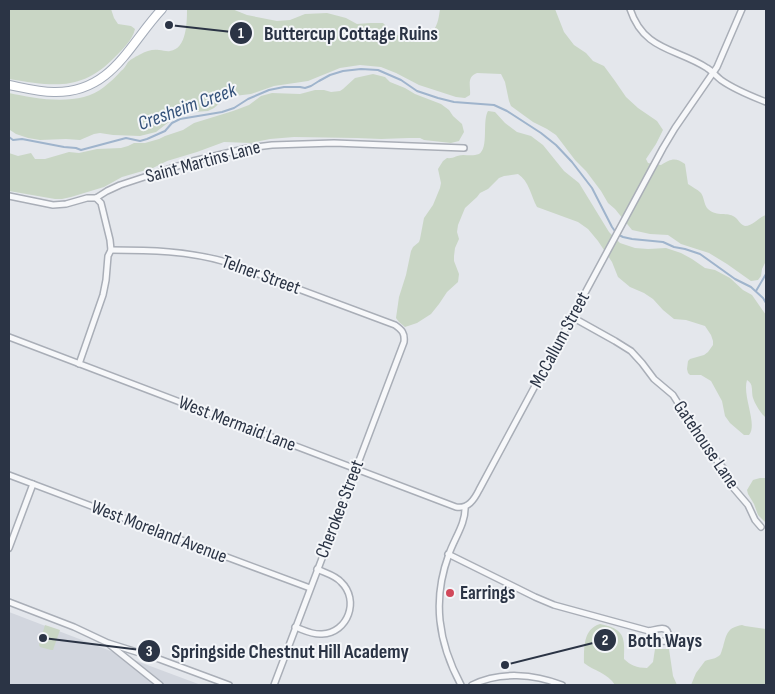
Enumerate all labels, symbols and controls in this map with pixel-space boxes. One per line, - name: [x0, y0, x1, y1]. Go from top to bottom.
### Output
- callout: Buttercup Cottage Ruins: [229, 16, 448, 51]
- text: Buttercup Cottage Ruins: [264, 22, 438, 46]
- text: 1: [238, 24, 244, 43]
- water label: Cresheim Creek: [135, 78, 240, 136]
- street label: Saint Martins Lane: [143, 136, 263, 188]
- street label: Telner Street: [219, 250, 304, 300]
- street label: McCallum Street: [525, 288, 595, 392]
- street label: West Mermaid Lane: [175, 391, 299, 457]
- street label: Gatehouse Lane: [668, 396, 744, 494]
- street label: Cherokee Street: [311, 456, 369, 561]
- street label: West Moreland Avenue: [88, 496, 230, 568]
- place label: Earrings: [460, 582, 515, 605]
- marker: Earrings: [444, 587, 456, 599]
- callout: Both Ways: [592, 622, 712, 657]
- text: Both Ways: [628, 629, 702, 653]
- text: 2: [602, 631, 608, 650]
- callout: Springside Chestnut Hill Academy: [136, 634, 419, 669]
- text: Springside Chestnut Hill Academy: [171, 640, 409, 664]
- text: 3: [146, 642, 153, 661]

